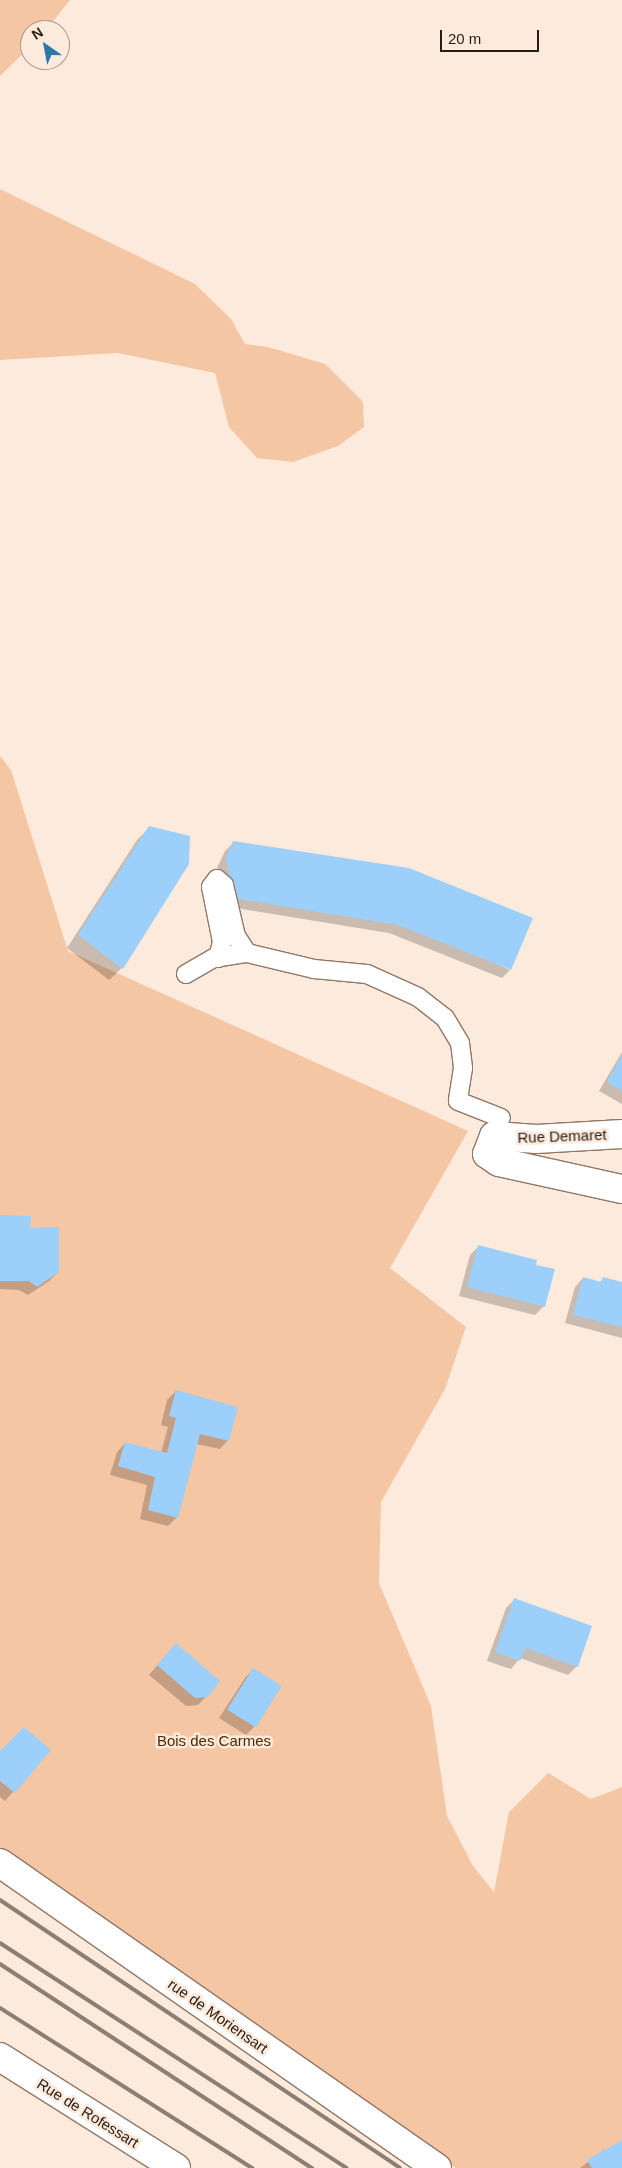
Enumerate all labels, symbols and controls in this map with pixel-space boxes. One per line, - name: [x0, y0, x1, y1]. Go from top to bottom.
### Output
- north arrow: [20, 20, 70, 70]
- scale bar: [442, 20, 541, 52]
- text: N: [29, 24, 46, 43]
- text: 20 m: [448, 30, 481, 47]
- street label: Rue Demaret: [517, 1125, 607, 1147]
- park label: Bois des Carmes: [157, 1732, 271, 1750]
- street label: rue de Moriensart: [165, 1975, 271, 2057]
- street label: Rue de Rofessart: [34, 2074, 142, 2152]

